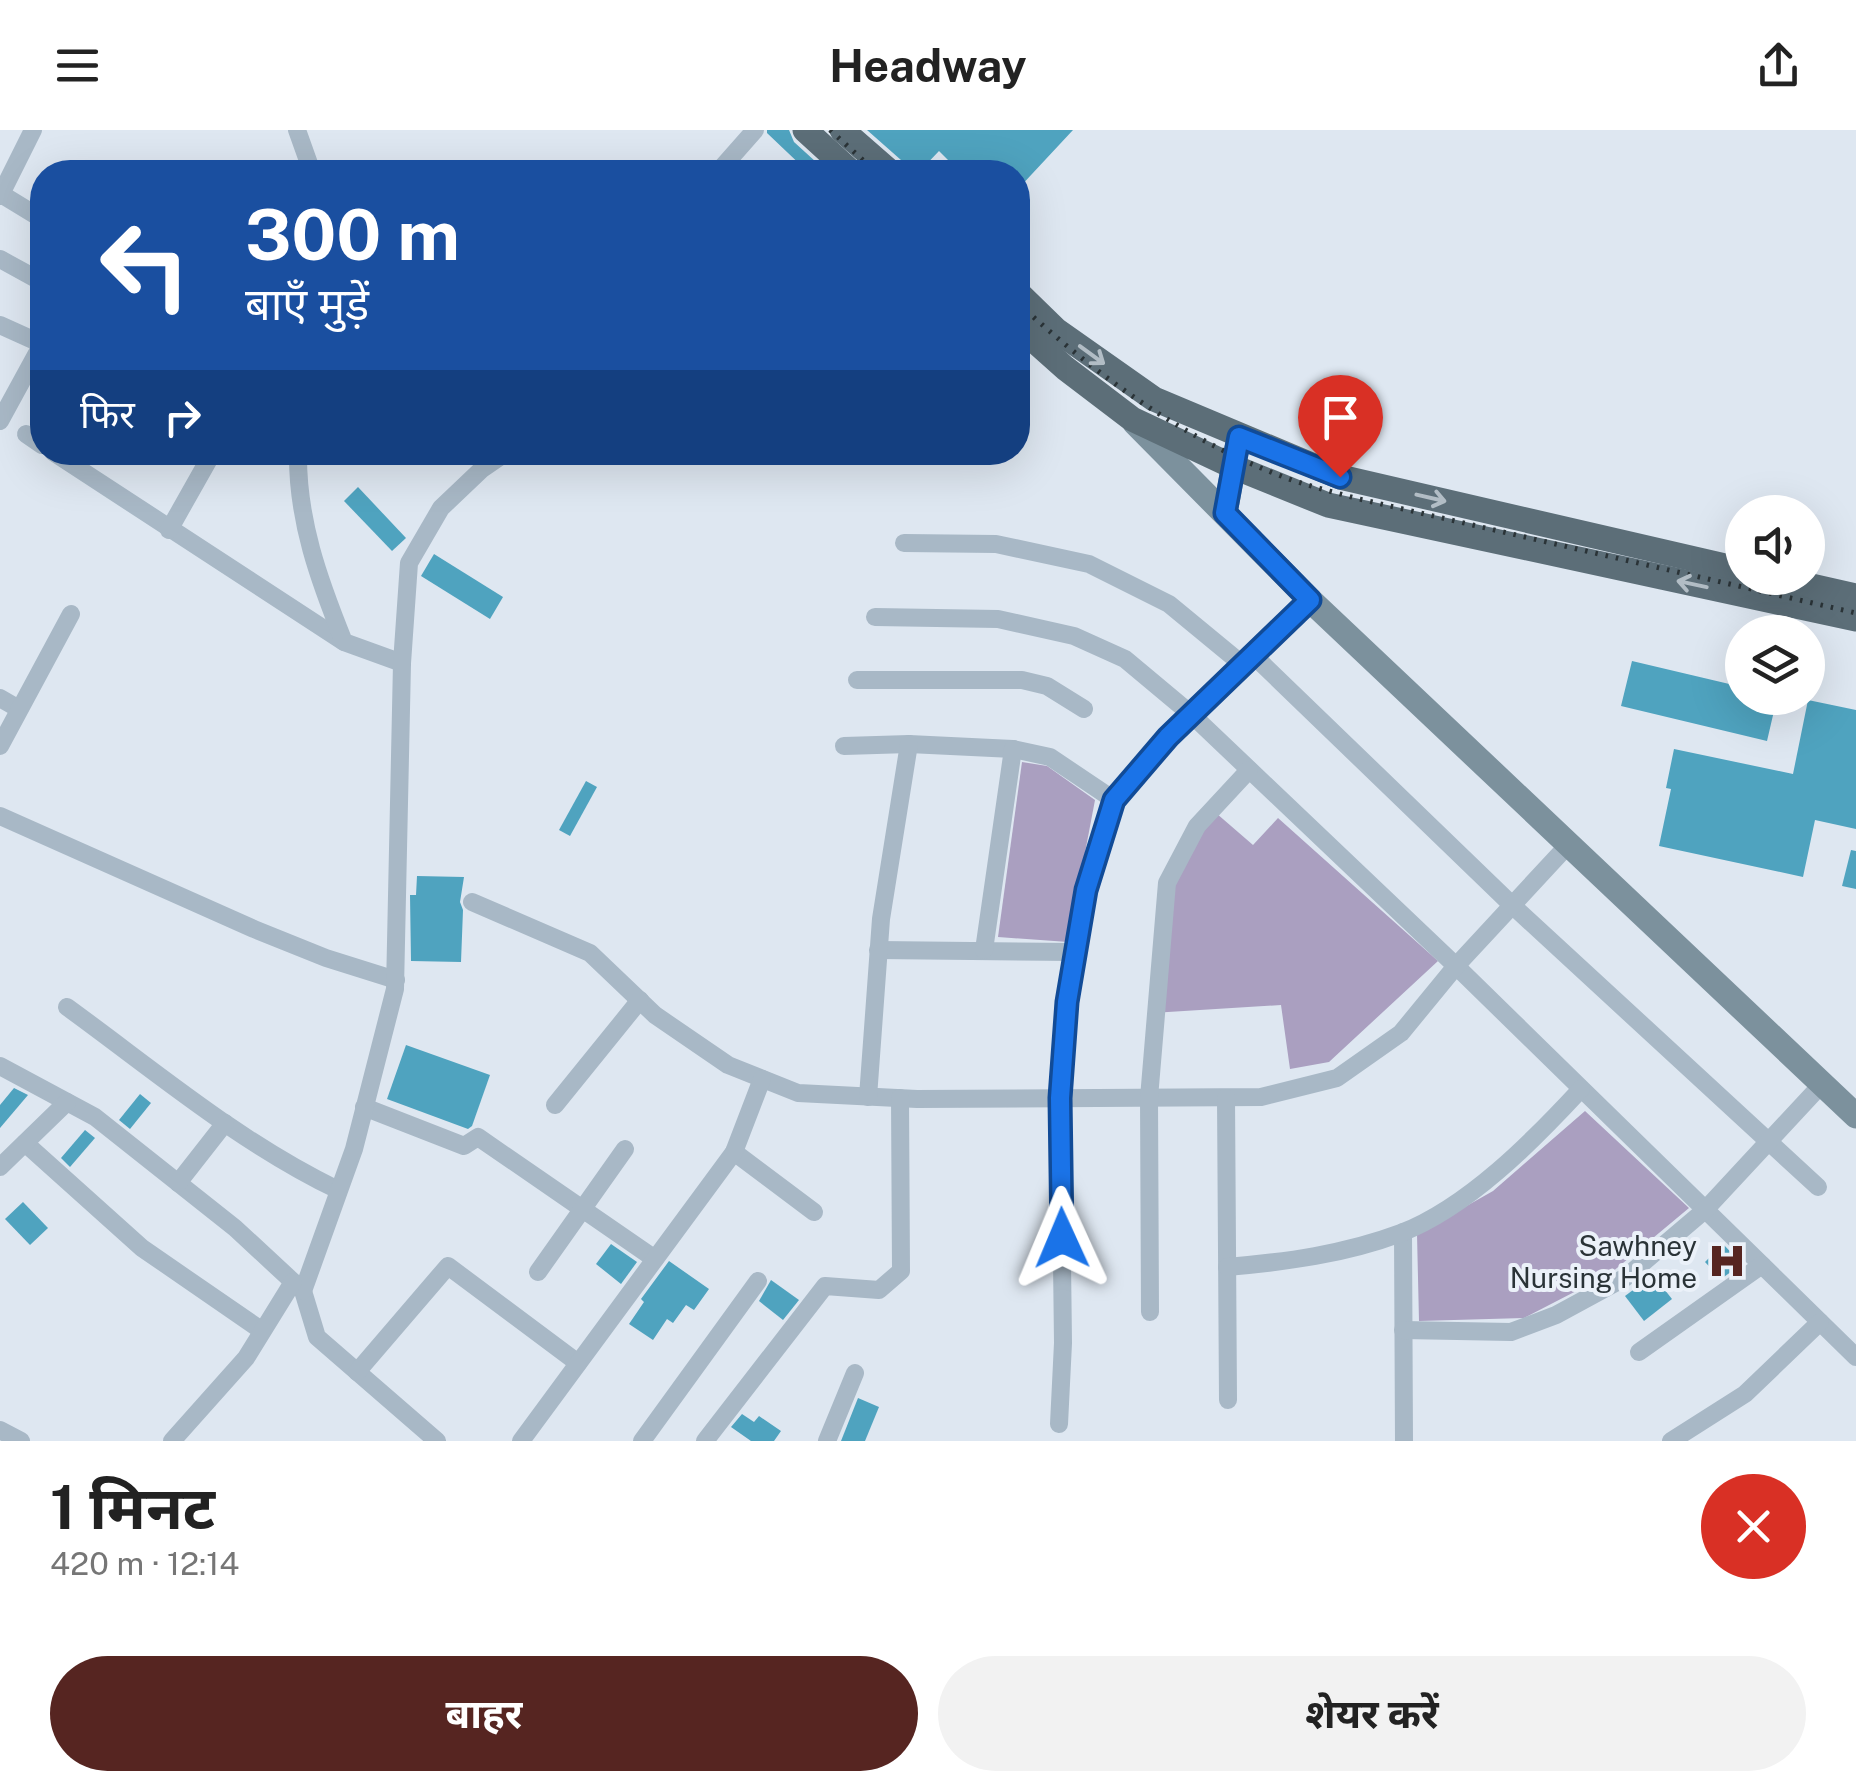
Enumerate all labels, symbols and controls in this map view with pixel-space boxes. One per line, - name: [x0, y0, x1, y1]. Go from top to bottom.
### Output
- icon: menu: [50, 38, 105, 93]
- icon: share: [1751, 38, 1806, 93]
- text: Headway: [829, 39, 1027, 92]
- text: 300 m: [245, 193, 460, 276]
- icon: left: [80, 200, 210, 330]
- text: बाएँ मुड़ें: [245, 277, 369, 330]
- one-way arrow: [1078, 345, 1105, 366]
- pin: [1298, 375, 1383, 478]
- icon: right: [155, 390, 210, 445]
- icon: arrive: [1313, 390, 1368, 445]
- text: फिर: [80, 392, 135, 437]
- one-way arrow: [1414, 490, 1446, 508]
- map controls: [1725, 495, 1825, 715]
- button: sound: [1725, 495, 1825, 595]
- one-way arrow: [1677, 573, 1709, 592]
- button: layers: [1725, 615, 1825, 715]
- position arrow: [1010, 1186, 1114, 1290]
- place label: Sawhney Nursing Home: [1510, 1229, 1697, 1294]
- hospital icon: Sawhney Nursing Home: [1706, 1240, 1748, 1282]
- text: 1 मिनट: [50, 1472, 215, 1543]
- button: close: [1701, 1474, 1806, 1579]
- text: 420 m · 12:14: [50, 1545, 239, 1582]
- button: बाहर: [50, 1656, 918, 1771]
- button: शेयर करें: [938, 1656, 1806, 1771]

